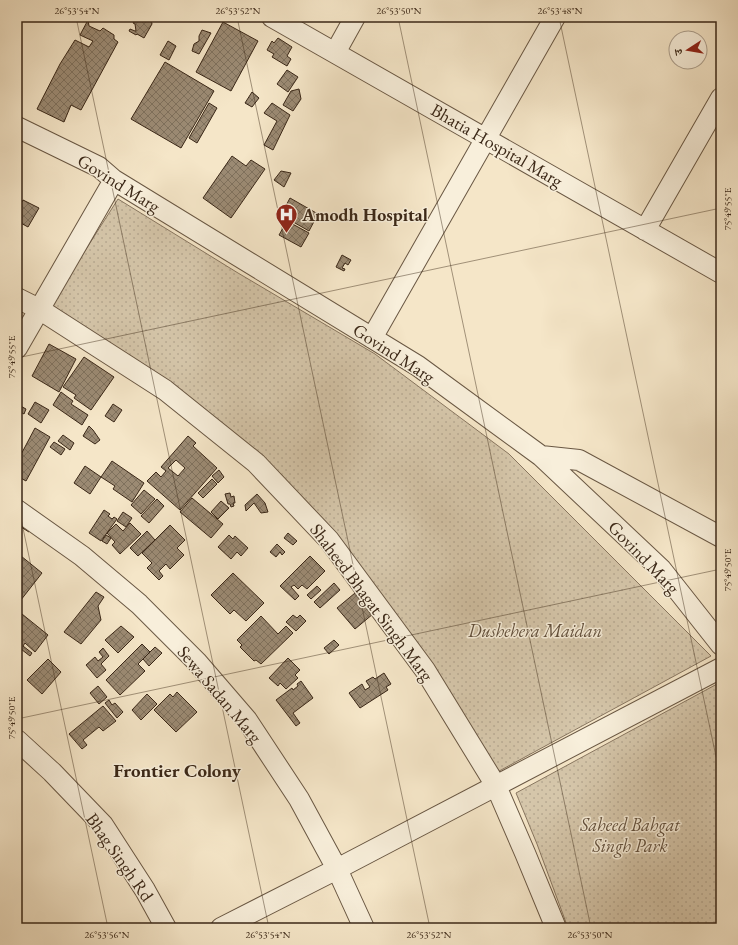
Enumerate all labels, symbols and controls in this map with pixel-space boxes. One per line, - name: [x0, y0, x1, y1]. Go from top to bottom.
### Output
- text: 26°53'54"N: [55, 4, 100, 17]
- text: 26°53'52"N: [216, 4, 261, 17]
- text: 26°53'50"N: [377, 4, 422, 17]
- text: 26°53'48"N: [538, 4, 583, 17]
- north arrow: [668, 30, 708, 70]
- text: उ: [670, 47, 686, 57]
- street label: Bhatia Hospital Marg: [427, 98, 567, 192]
- street label: Govind Marg: [73, 149, 165, 218]
- text: 75°49'55"E: [721, 187, 734, 230]
- hospital icon: Amodh Hospital: [274, 201, 300, 234]
- place label: Amodh Hospital: [301, 203, 428, 226]
- street label: Govind Marg: [349, 318, 439, 388]
- text: 75°49'55"E: [5, 335, 18, 378]
- street label: Govind Marg: [603, 516, 685, 599]
- street label: Shaheed Bhagat Singh Marg: [305, 519, 439, 686]
- text: 75°49'50"E: [721, 548, 734, 591]
- park label: Dushehera Maidan: [467, 619, 602, 642]
- street label: Sewa Sadan Marg: [173, 641, 268, 748]
- text: 75°49'50"E: [5, 696, 18, 739]
- district label: Frontier Colony: [113, 758, 242, 783]
- street label: Bhag Singh Rd: [81, 808, 160, 907]
- park label: Saheed Bahgat Singh Park: [579, 813, 681, 858]
- text: 26°53'56"N: [85, 928, 130, 941]
- text: 26°53'54"N: [246, 928, 291, 941]
- text: 26°53'52"N: [407, 928, 452, 941]
- text: 26°53'50"N: [568, 928, 613, 941]

